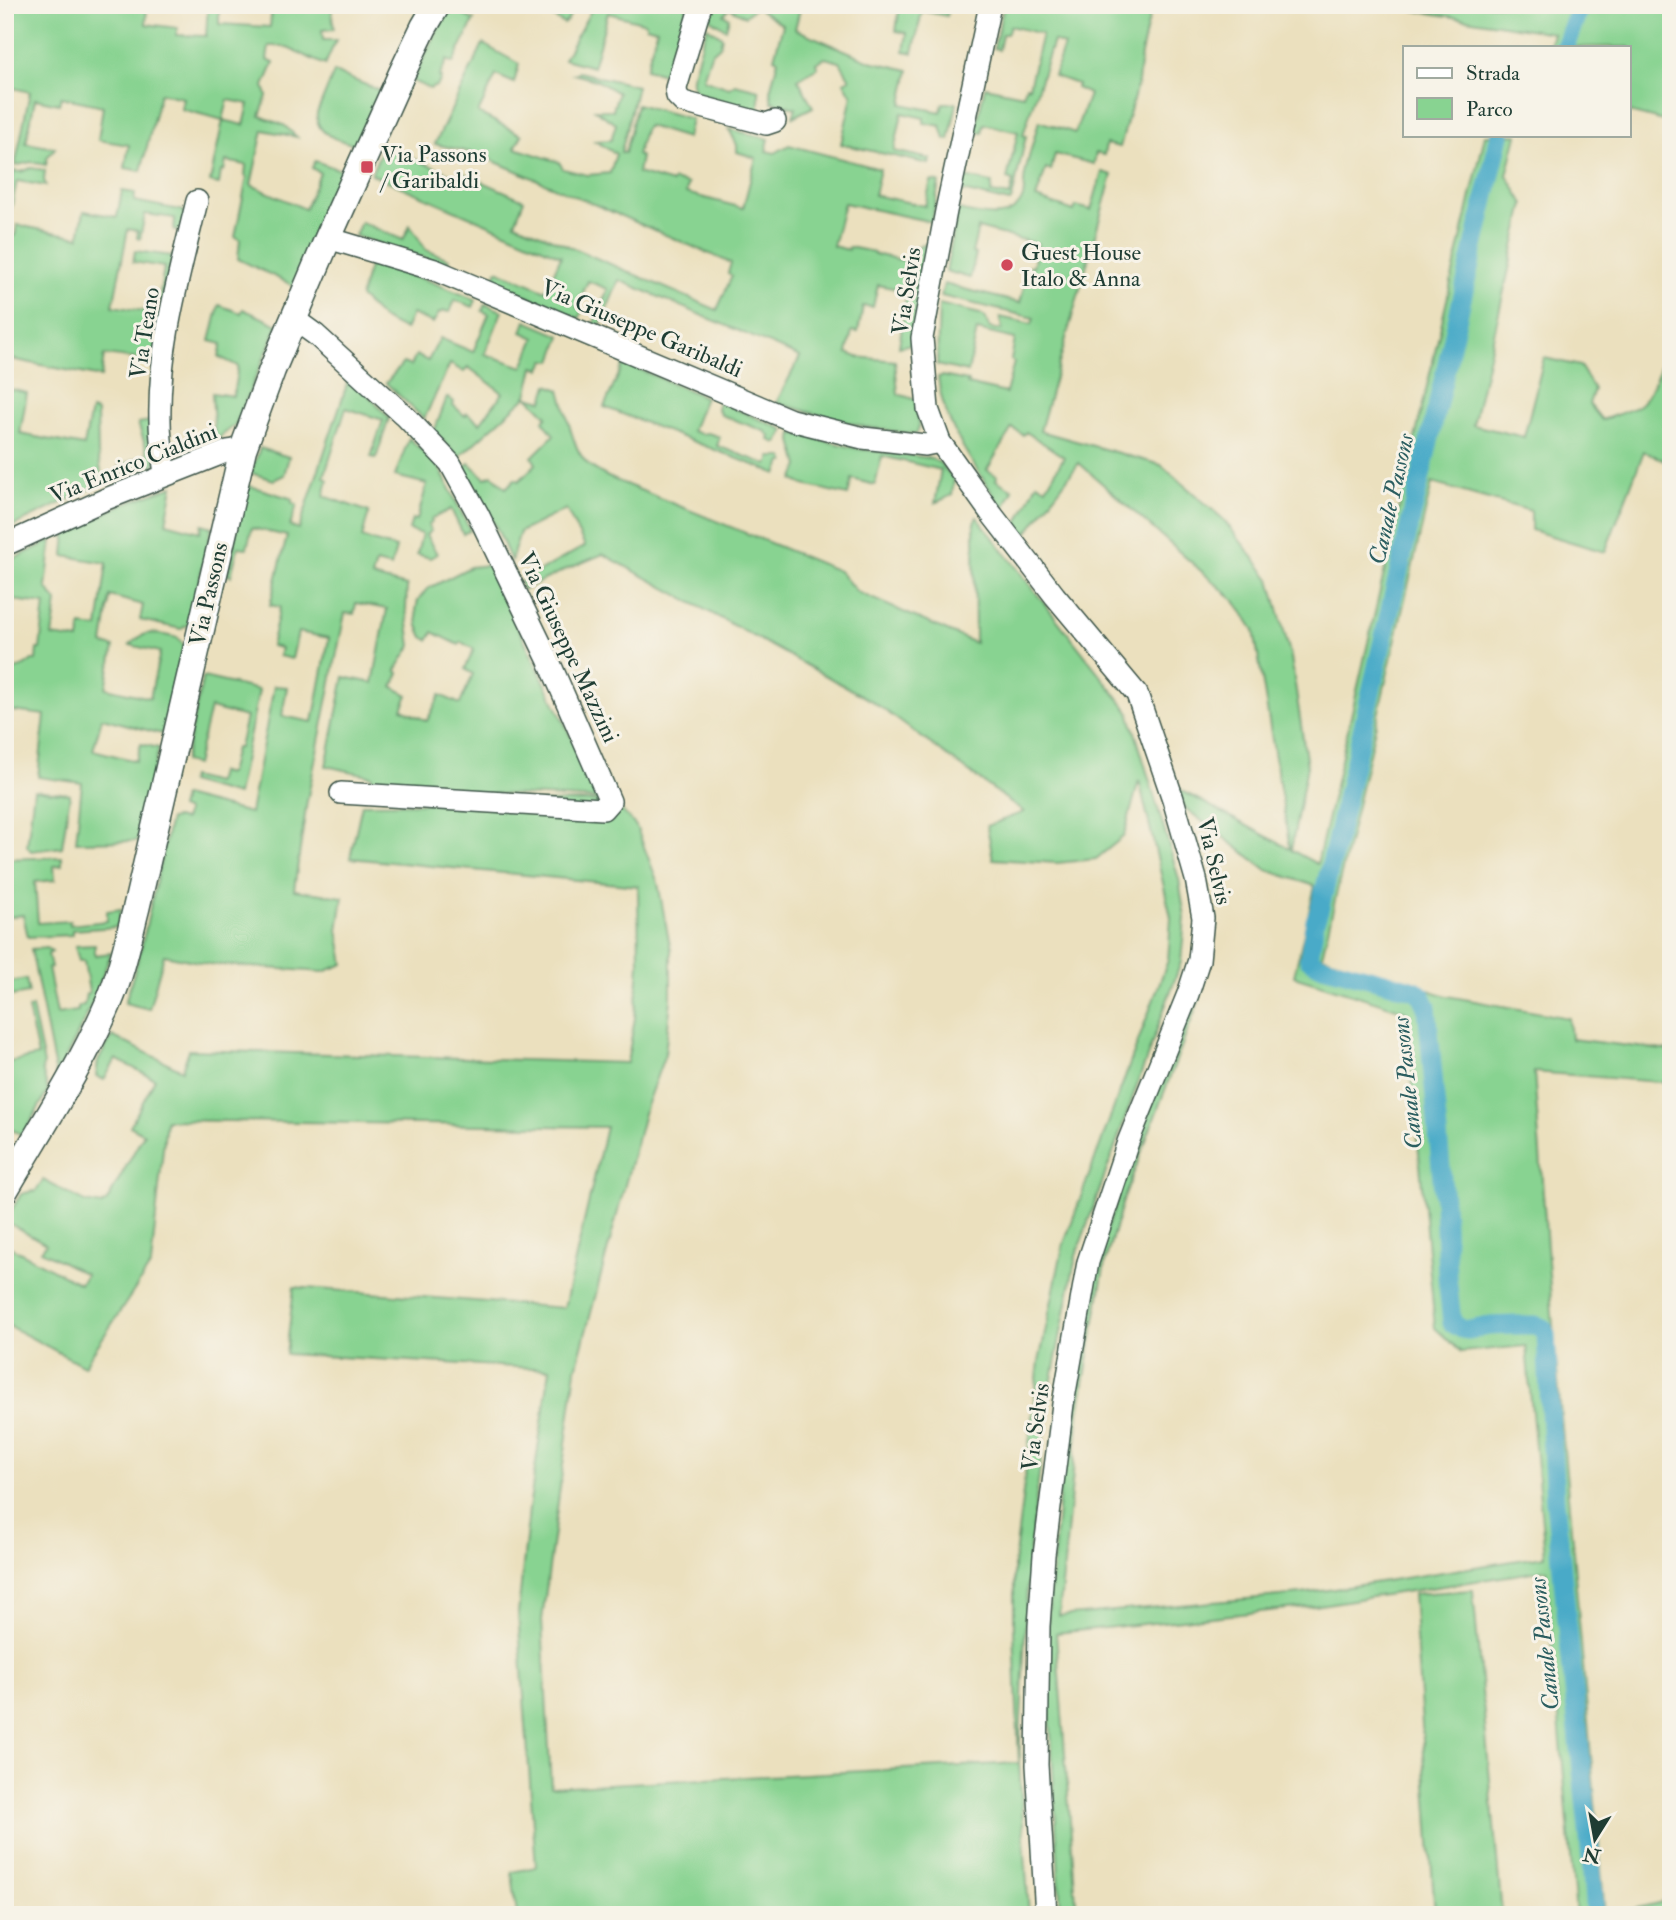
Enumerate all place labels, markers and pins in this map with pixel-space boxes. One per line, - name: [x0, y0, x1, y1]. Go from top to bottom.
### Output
- place label: Via Passons / Garibaldi: [379, 140, 487, 195]
- marker: Via Passons / Garibaldi: [359, 159, 375, 175]
- place label: Guest House Italo & Anna: [1021, 238, 1141, 293]
- marker: Guest House Italo & Anna: [999, 257, 1015, 273]

